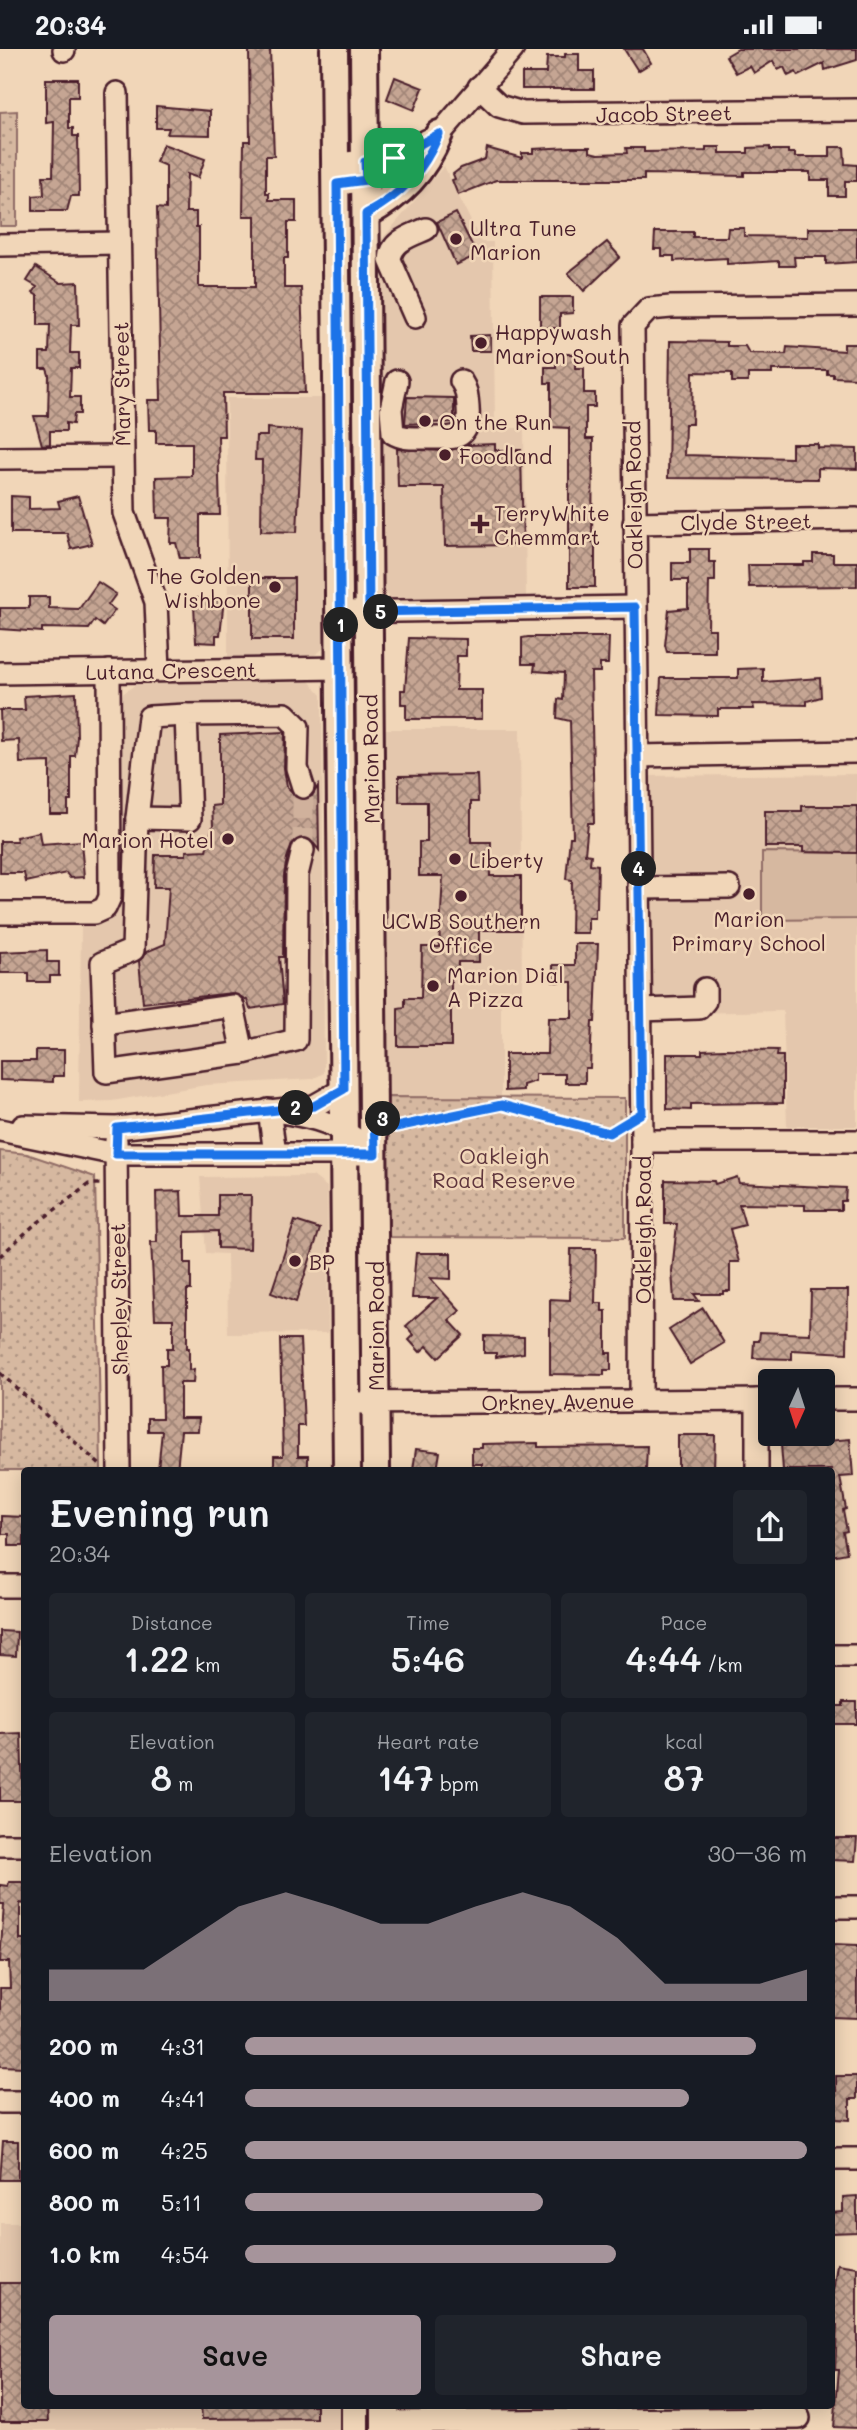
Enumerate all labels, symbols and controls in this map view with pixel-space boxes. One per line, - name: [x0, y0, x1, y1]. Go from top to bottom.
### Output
- text: 20:34: [35, 8, 107, 42]
- street label: Jacob Street: [596, 98, 732, 128]
- pin: [364, 128, 424, 188]
- icon: arrive: [375, 139, 413, 177]
- place label: Ultra Tune Marion: [470, 214, 577, 265]
- marker: Ultra Tune Marion: [448, 231, 464, 247]
- place label: Happywash Marion South: [495, 318, 629, 369]
- street label: Mary Street: [106, 321, 136, 447]
- marker: Happywash Marion South: [473, 335, 489, 351]
- place label: On the Run: [439, 408, 551, 435]
- marker: On the Run: [417, 413, 433, 429]
- street label: Oakleigh Road: [618, 420, 648, 570]
- place label: Foodland: [459, 442, 552, 469]
- marker: Foodland: [437, 447, 453, 463]
- place label: TerryWhite Chemmart: [494, 499, 610, 550]
- street label: Clyde Street: [680, 506, 812, 536]
- marker: TerryWhite Chemmart: [472, 516, 488, 532]
- place label: The Golden Wishbone: [147, 562, 261, 613]
- marker: The Golden Wishbone: [267, 579, 283, 595]
- pin: 5: [364, 595, 398, 629]
- text: 5: [375, 599, 386, 624]
- pin: 1: [324, 607, 358, 643]
- text: 1: [336, 612, 345, 637]
- street label: Lutana Crescent: [85, 655, 257, 685]
- street label: Marion Road: [355, 694, 385, 824]
- place label: Marion Hotel: [81, 826, 214, 853]
- marker: Marion Hotel: [220, 831, 236, 847]
- place label: Liberty: [469, 846, 544, 873]
- marker: Liberty: [447, 851, 463, 867]
- pin: 4: [622, 851, 656, 887]
- text: 4: [632, 856, 645, 881]
- marker: Marion Primary School: [741, 886, 757, 902]
- marker: UCWB Southern Office: [453, 888, 469, 904]
- place label: Marion Primary School: [672, 905, 826, 956]
- place label: UCWB Southern Office: [381, 907, 541, 958]
- place label: Marion Dial A Pizza: [447, 961, 564, 1012]
- marker: Marion Dial A Pizza: [425, 978, 441, 994]
- pin: 2: [278, 1091, 314, 1125]
- text: 2: [290, 1095, 301, 1120]
- pin: 3: [366, 1101, 400, 1137]
- text: 3: [377, 1106, 388, 1131]
- park label: Oakleigh Road Reserve: [432, 1142, 576, 1193]
- street label: Oakleigh Road: [629, 1156, 656, 1304]
- street label: Shepley Street: [103, 1223, 133, 1375]
- place label: BP: [309, 1248, 335, 1275]
- marker: BP: [287, 1253, 303, 1269]
- street label: Marion Road: [362, 1261, 389, 1391]
- north arrow: [758, 1369, 835, 1445]
- map controls: [758, 1369, 835, 1446]
- street label: Orkney Avenue: [481, 1386, 635, 1416]
- text: Evening run: [49, 1487, 270, 1537]
- button: share: [733, 1490, 807, 1564]
- text: 20:34: [49, 1538, 110, 1568]
- text: Distance: [131, 1610, 213, 1635]
- text: Time: [406, 1610, 450, 1635]
- text: Pace: [661, 1610, 707, 1635]
- text: 1.22: [124, 1635, 189, 1681]
- text: 5:46: [391, 1635, 465, 1681]
- text: 4:44: [625, 1635, 701, 1681]
- text: km: [189, 1652, 220, 1677]
- text: /km: [701, 1652, 743, 1677]
- text: Elevation: [129, 1729, 215, 1754]
- text: Heart rate: [377, 1729, 479, 1754]
- text: kcal: [665, 1729, 703, 1754]
- text: 8: [151, 1754, 172, 1800]
- text: 147: [377, 1754, 434, 1800]
- text: 87: [663, 1754, 705, 1800]
- text: m: [172, 1771, 193, 1796]
- text: bpm: [434, 1771, 479, 1796]
- text: Elevation: [49, 1838, 152, 1868]
- text: 30–36 m: [707, 1838, 807, 1868]
- text: 200 m: [49, 2031, 118, 2061]
- text: 4:31: [161, 2031, 205, 2061]
- text: 400 m: [49, 2083, 120, 2113]
- text: 4:41: [161, 2083, 205, 2113]
- text: 600 m: [49, 2135, 119, 2165]
- text: 4:25: [161, 2135, 208, 2165]
- text: 800 m: [49, 2187, 119, 2217]
- text: 5:11: [161, 2187, 202, 2217]
- text: 1.0 km: [49, 2239, 120, 2269]
- text: 4:54: [161, 2239, 209, 2269]
- button: Save: [49, 2315, 421, 2395]
- button: Share: [435, 2315, 807, 2395]

